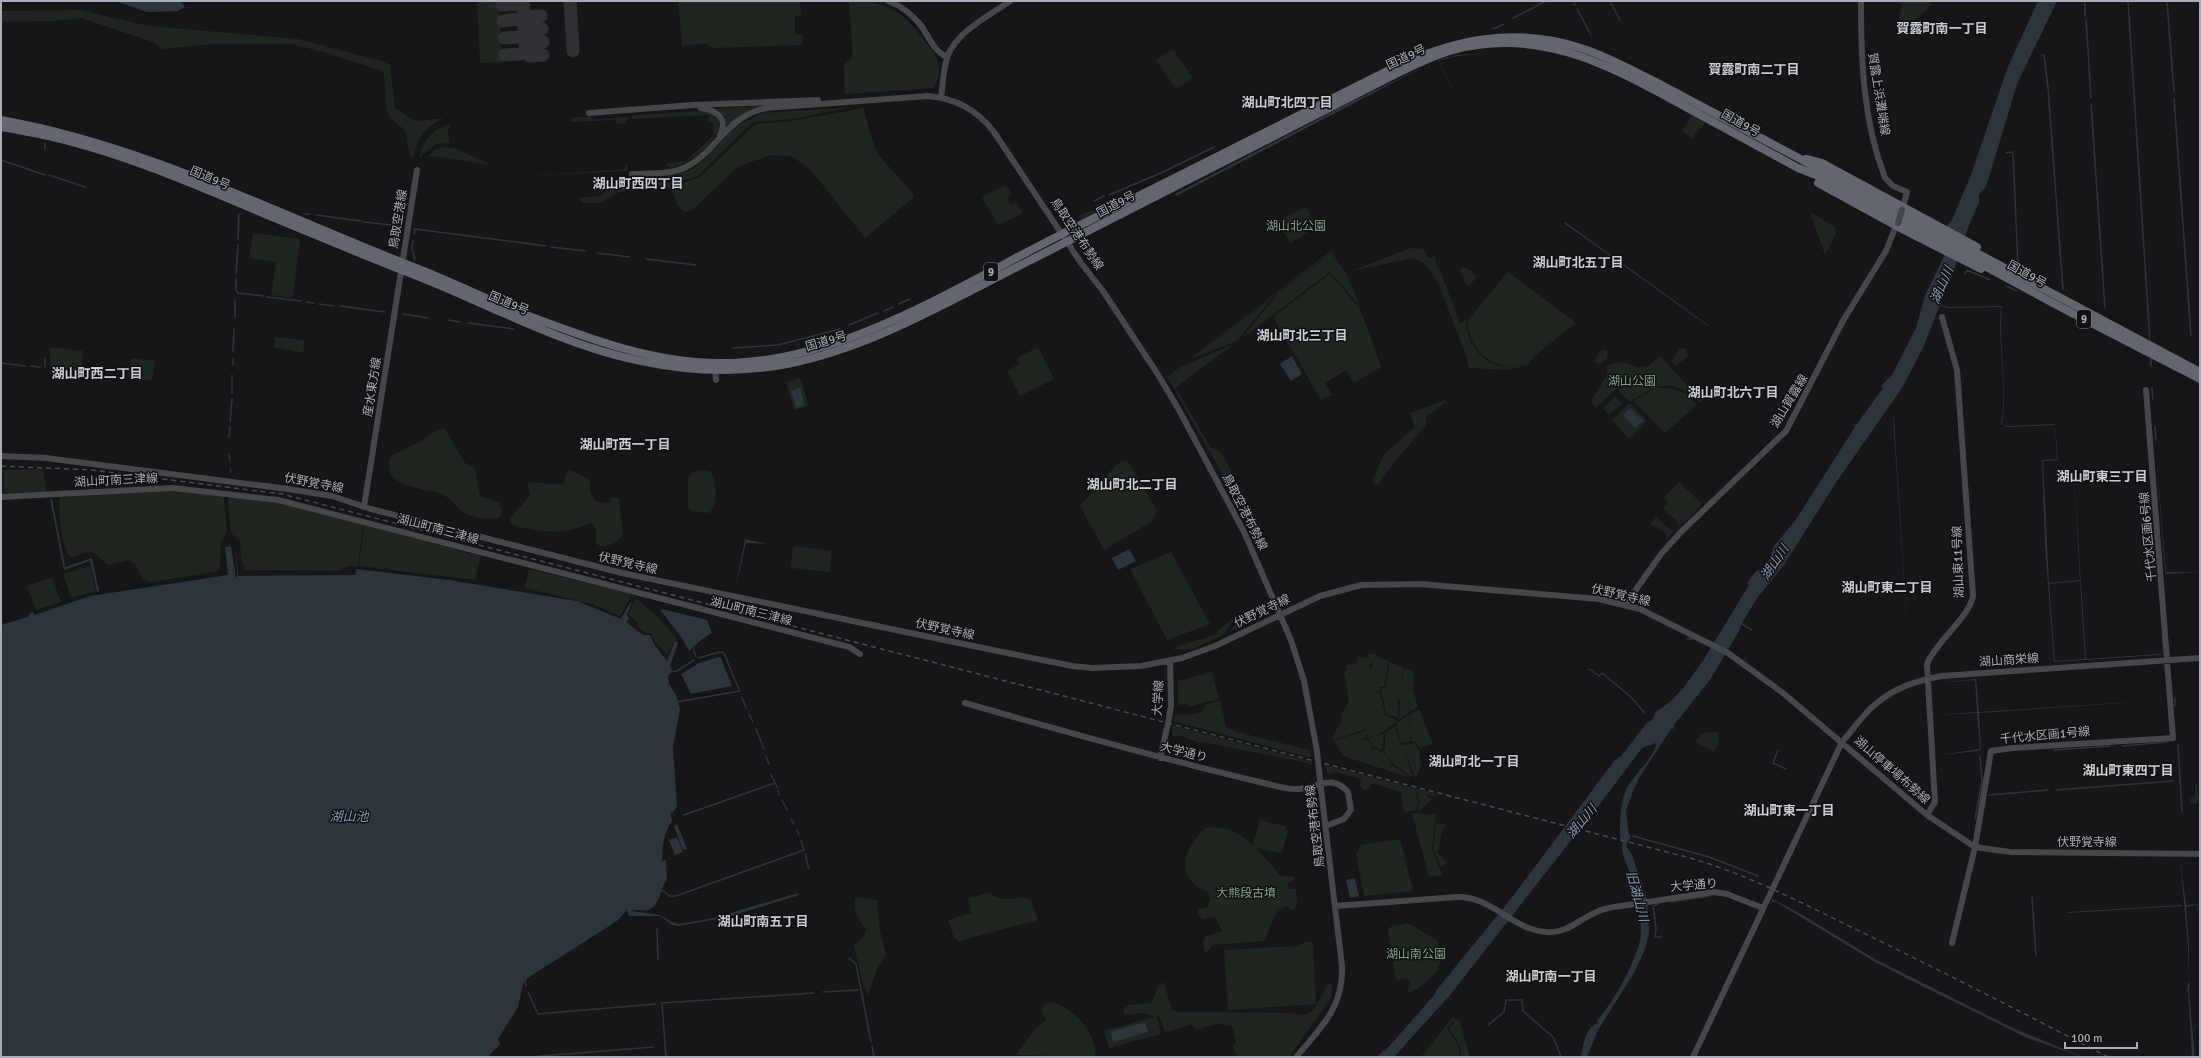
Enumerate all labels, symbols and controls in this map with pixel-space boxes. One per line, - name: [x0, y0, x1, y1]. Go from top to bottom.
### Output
- district label: 賀露町南一丁目: [1896, 21, 1988, 37]
- street label: 国道9号: [1384, 42, 1429, 73]
- street label: 賀露上浜灘端線: [1865, 51, 1892, 137]
- district label: 賀露町南二丁目: [1708, 62, 1800, 78]
- district label: 湖山町北四丁目: [1241, 95, 1333, 111]
- street label: 国道9号: [1719, 107, 1763, 140]
- street label: 国道9号: [187, 163, 232, 194]
- district label: 湖山町西四丁目: [592, 176, 684, 192]
- street label: 鳥取空港線: [386, 188, 411, 250]
- street label: 国道9号: [1094, 188, 1139, 221]
- street label: 鳥取空港布勢線: [1047, 195, 1106, 273]
- park label: 湖山北公園: [1266, 219, 1326, 234]
- district label: 湖山町北五丁目: [1532, 255, 1624, 271]
- street label: 国道9号: [2005, 258, 2049, 291]
- road number: 9: [984, 263, 998, 281]
- water label: 湖山川: [1927, 263, 1958, 306]
- street label: 国道9号: [486, 289, 531, 318]
- road number: 9: [2077, 310, 2091, 328]
- street label: 国道9号: [804, 328, 849, 355]
- district label: 湖山町北三丁目: [1256, 328, 1348, 344]
- street label: 産水東方線: [360, 356, 385, 418]
- district label: 湖山町西二丁目: [51, 366, 143, 382]
- street label: 湖山賀露線: [1768, 372, 1811, 431]
- park label: 湖山公園: [1608, 374, 1656, 389]
- district label: 湖山町北六丁目: [1687, 385, 1779, 401]
- district label: 湖山町西一丁目: [579, 437, 671, 453]
- district label: 湖山町東三丁目: [2056, 469, 2148, 485]
- street label: 伏野覚寺線: [283, 470, 345, 497]
- street label: 湖山町南三津線: [74, 471, 158, 490]
- street label: 鳥取空港布勢線: [1219, 471, 1270, 553]
- district label: 湖山町北二丁目: [1086, 477, 1178, 493]
- street label: 千代水区画6号線: [2137, 491, 2160, 583]
- street label: 湖山町南三津線: [395, 511, 480, 548]
- street label: 湖山東11号線: [1950, 525, 1967, 599]
- water label: 湖山川: [1757, 540, 1793, 583]
- street label: 伏野覚寺線: [597, 549, 659, 578]
- district label: 湖山町東二丁目: [1841, 580, 1933, 596]
- street label: 伏野覚寺線: [1590, 581, 1652, 610]
- street label: 伏野覚寺線: [1232, 592, 1292, 631]
- street label: 湖山町南三津線: [708, 594, 793, 629]
- street label: 伏野覚寺線: [914, 616, 976, 643]
- street label: 湖山商栄線: [1979, 651, 2039, 670]
- street label: 大学線: [1150, 680, 1167, 716]
- street label: 千代水区画1号線: [1999, 724, 2091, 747]
- street label: 湖山停車場布勢線: [1851, 733, 1933, 808]
- street label: 大学通り: [1159, 739, 1209, 766]
- district label: 湖山町北一丁目: [1428, 754, 1520, 770]
- district label: 湖山町東四丁目: [2082, 763, 2174, 779]
- street label: 鳥取空港布勢線: [1303, 783, 1328, 869]
- water label: 湖山川: [1563, 800, 1602, 842]
- district label: 湖山町東一丁目: [1743, 803, 1835, 819]
- water label: 湖山池: [329, 809, 370, 825]
- street label: 伏野覚寺線: [2057, 835, 2117, 850]
- water label: 旧湖山川: [1623, 869, 1652, 925]
- street label: 大学通り: [1669, 876, 1719, 895]
- park label: 大熊段古墳: [1216, 886, 1276, 901]
- district label: 湖山町南五丁目: [717, 914, 809, 930]
- park label: 湖山南公園: [1386, 947, 1446, 962]
- district label: 湖山町南一丁目: [1505, 969, 1597, 985]
- scale bar: [2065, 1024, 2137, 1050]
- text: 100 m: [2071, 1031, 2103, 1046]

